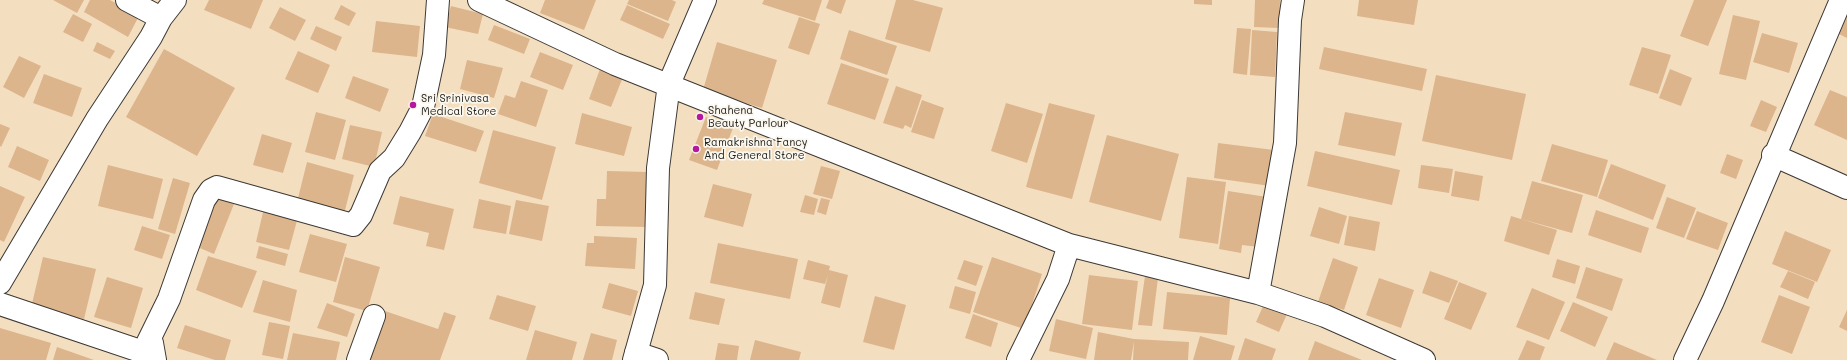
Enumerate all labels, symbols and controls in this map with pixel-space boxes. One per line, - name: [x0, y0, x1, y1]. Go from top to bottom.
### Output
- place label: Sri Srinivasa Medical Store: [421, 92, 496, 118]
- marker: Sri Srinivasa Medical Store: [408, 100, 418, 110]
- place label: Shahena Beauty Parlour: [708, 104, 789, 130]
- marker: Shahena Beauty Parlour: [695, 112, 705, 122]
- place label: Ramakrishna Fancy And General Store: [704, 136, 808, 162]
- marker: Ramakrishna Fancy And General Store: [691, 144, 701, 154]

